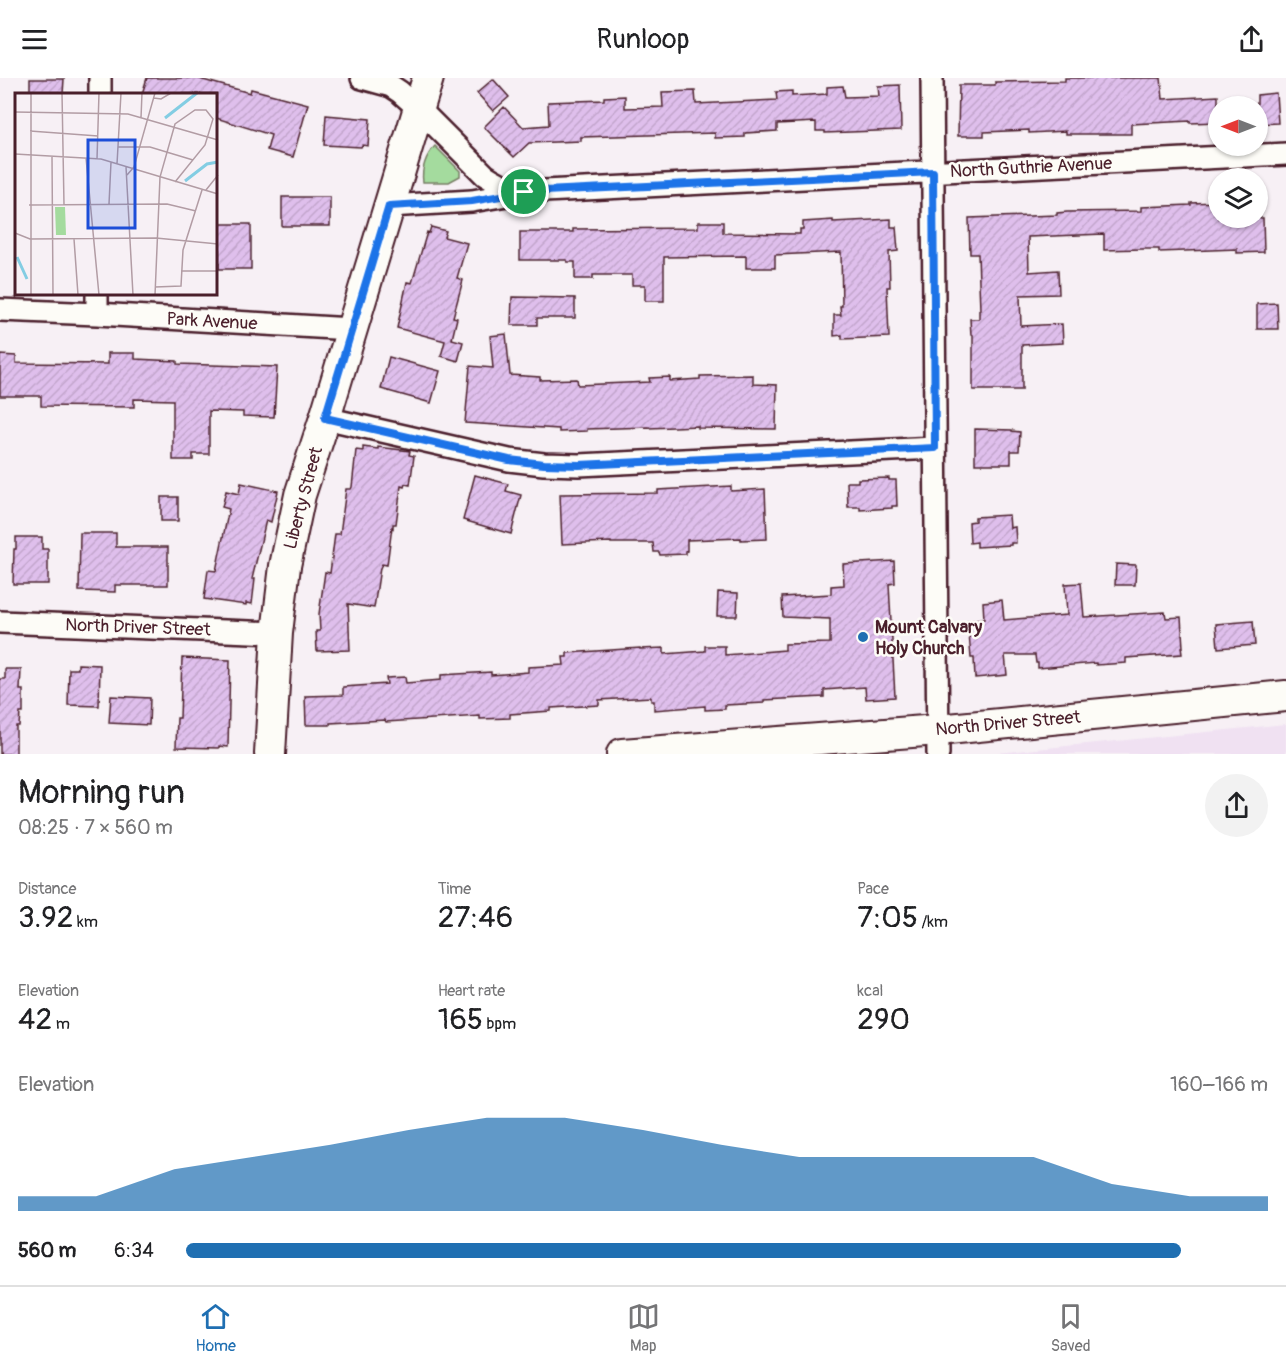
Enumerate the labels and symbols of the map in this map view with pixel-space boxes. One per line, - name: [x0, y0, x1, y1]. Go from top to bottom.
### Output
- inset map: [15, 93, 218, 296]
- north arrow: [1208, 96, 1268, 156]
- street label: North Guthrie Avenue: [949, 152, 1113, 183]
- pin: [498, 166, 549, 217]
- street label: Park Avenue: [166, 308, 258, 335]
- street label: Liberty Street: [279, 444, 328, 552]
- street label: North Driver Street: [65, 613, 212, 642]
- place label: Mount Calvary Holy Church: [875, 616, 983, 660]
- marker: Mount Calvary Holy Church: [856, 630, 870, 644]
- street label: North Driver Street: [935, 706, 1082, 741]

